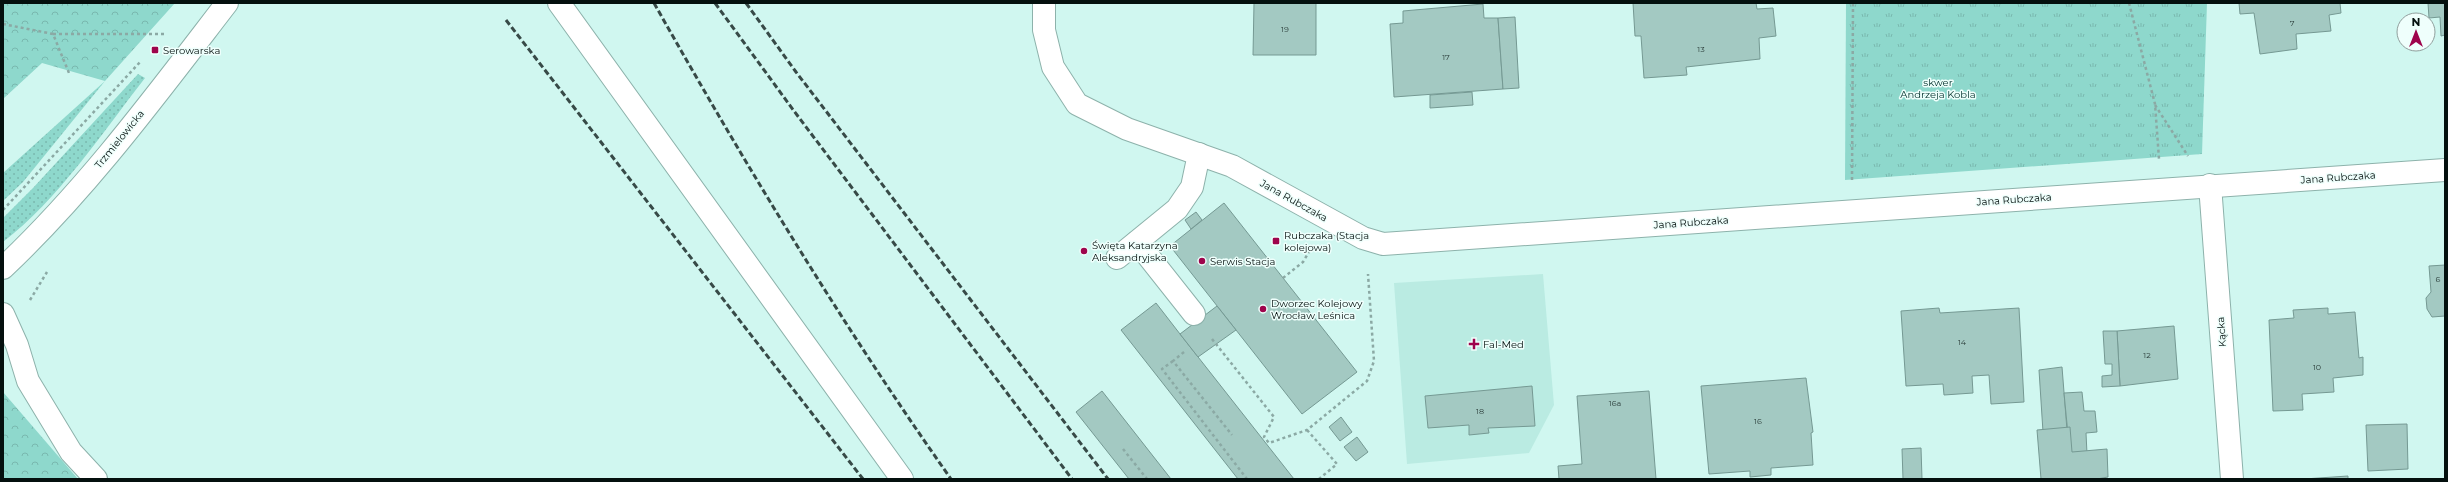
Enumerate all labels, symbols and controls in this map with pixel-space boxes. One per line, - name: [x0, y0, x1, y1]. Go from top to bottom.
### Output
- north arrow: [2396, 12, 2436, 52]
- text: N: [2412, 15, 2420, 29]
- house number: 7: [2290, 18, 2295, 28]
- house number: 19: [1281, 24, 1289, 34]
- place label: Serowarska: [163, 44, 220, 57]
- house number: 13: [1697, 44, 1705, 54]
- marker: Serowarska: [150, 45, 160, 55]
- house number: 17: [1442, 52, 1450, 62]
- park label: skwer Andrzeja Kobla: [1900, 76, 1976, 101]
- street label: Trzmielowicka: [92, 107, 147, 171]
- street label: Jana Rubczaka: [2299, 168, 2376, 187]
- street label: Jana Rubczaka: [1257, 176, 1330, 224]
- street label: Jana Rubczaka: [1975, 190, 2052, 209]
- street label: Jana Rubczaka: [1652, 213, 1729, 232]
- place label: Rubczaka (Stacja kolejowa): [1284, 229, 1369, 254]
- marker: Rubczaka (Stacja kolejowa): [1271, 236, 1281, 246]
- place label: Święta Katarzyna Aleksandryjska: [1092, 239, 1178, 264]
- marker: Święta Katarzyna Aleksandryjska: [1079, 246, 1089, 256]
- place label: Serwis Stacja: [1210, 255, 1276, 268]
- marker: Serwis Stacja: [1197, 256, 1207, 266]
- house number: 6: [2436, 274, 2441, 284]
- place label: Dworzec Kolejowy Wrocław Leśnica: [1271, 297, 1363, 322]
- marker: Dworzec Kolejowy Wrocław Leśnica: [1258, 304, 1268, 314]
- street label: Kącka: [2214, 316, 2229, 347]
- house number: 14: [1958, 337, 1967, 347]
- marker: Fal-Med: [1468, 338, 1480, 350]
- place label: Fal-Med: [1483, 338, 1524, 351]
- house number: 12: [2143, 350, 2151, 360]
- house number: 10: [2313, 362, 2321, 372]
- house number: 16a: [1609, 398, 1621, 408]
- house number: 18: [1476, 406, 1484, 416]
- house number: 16: [1754, 416, 1762, 426]

